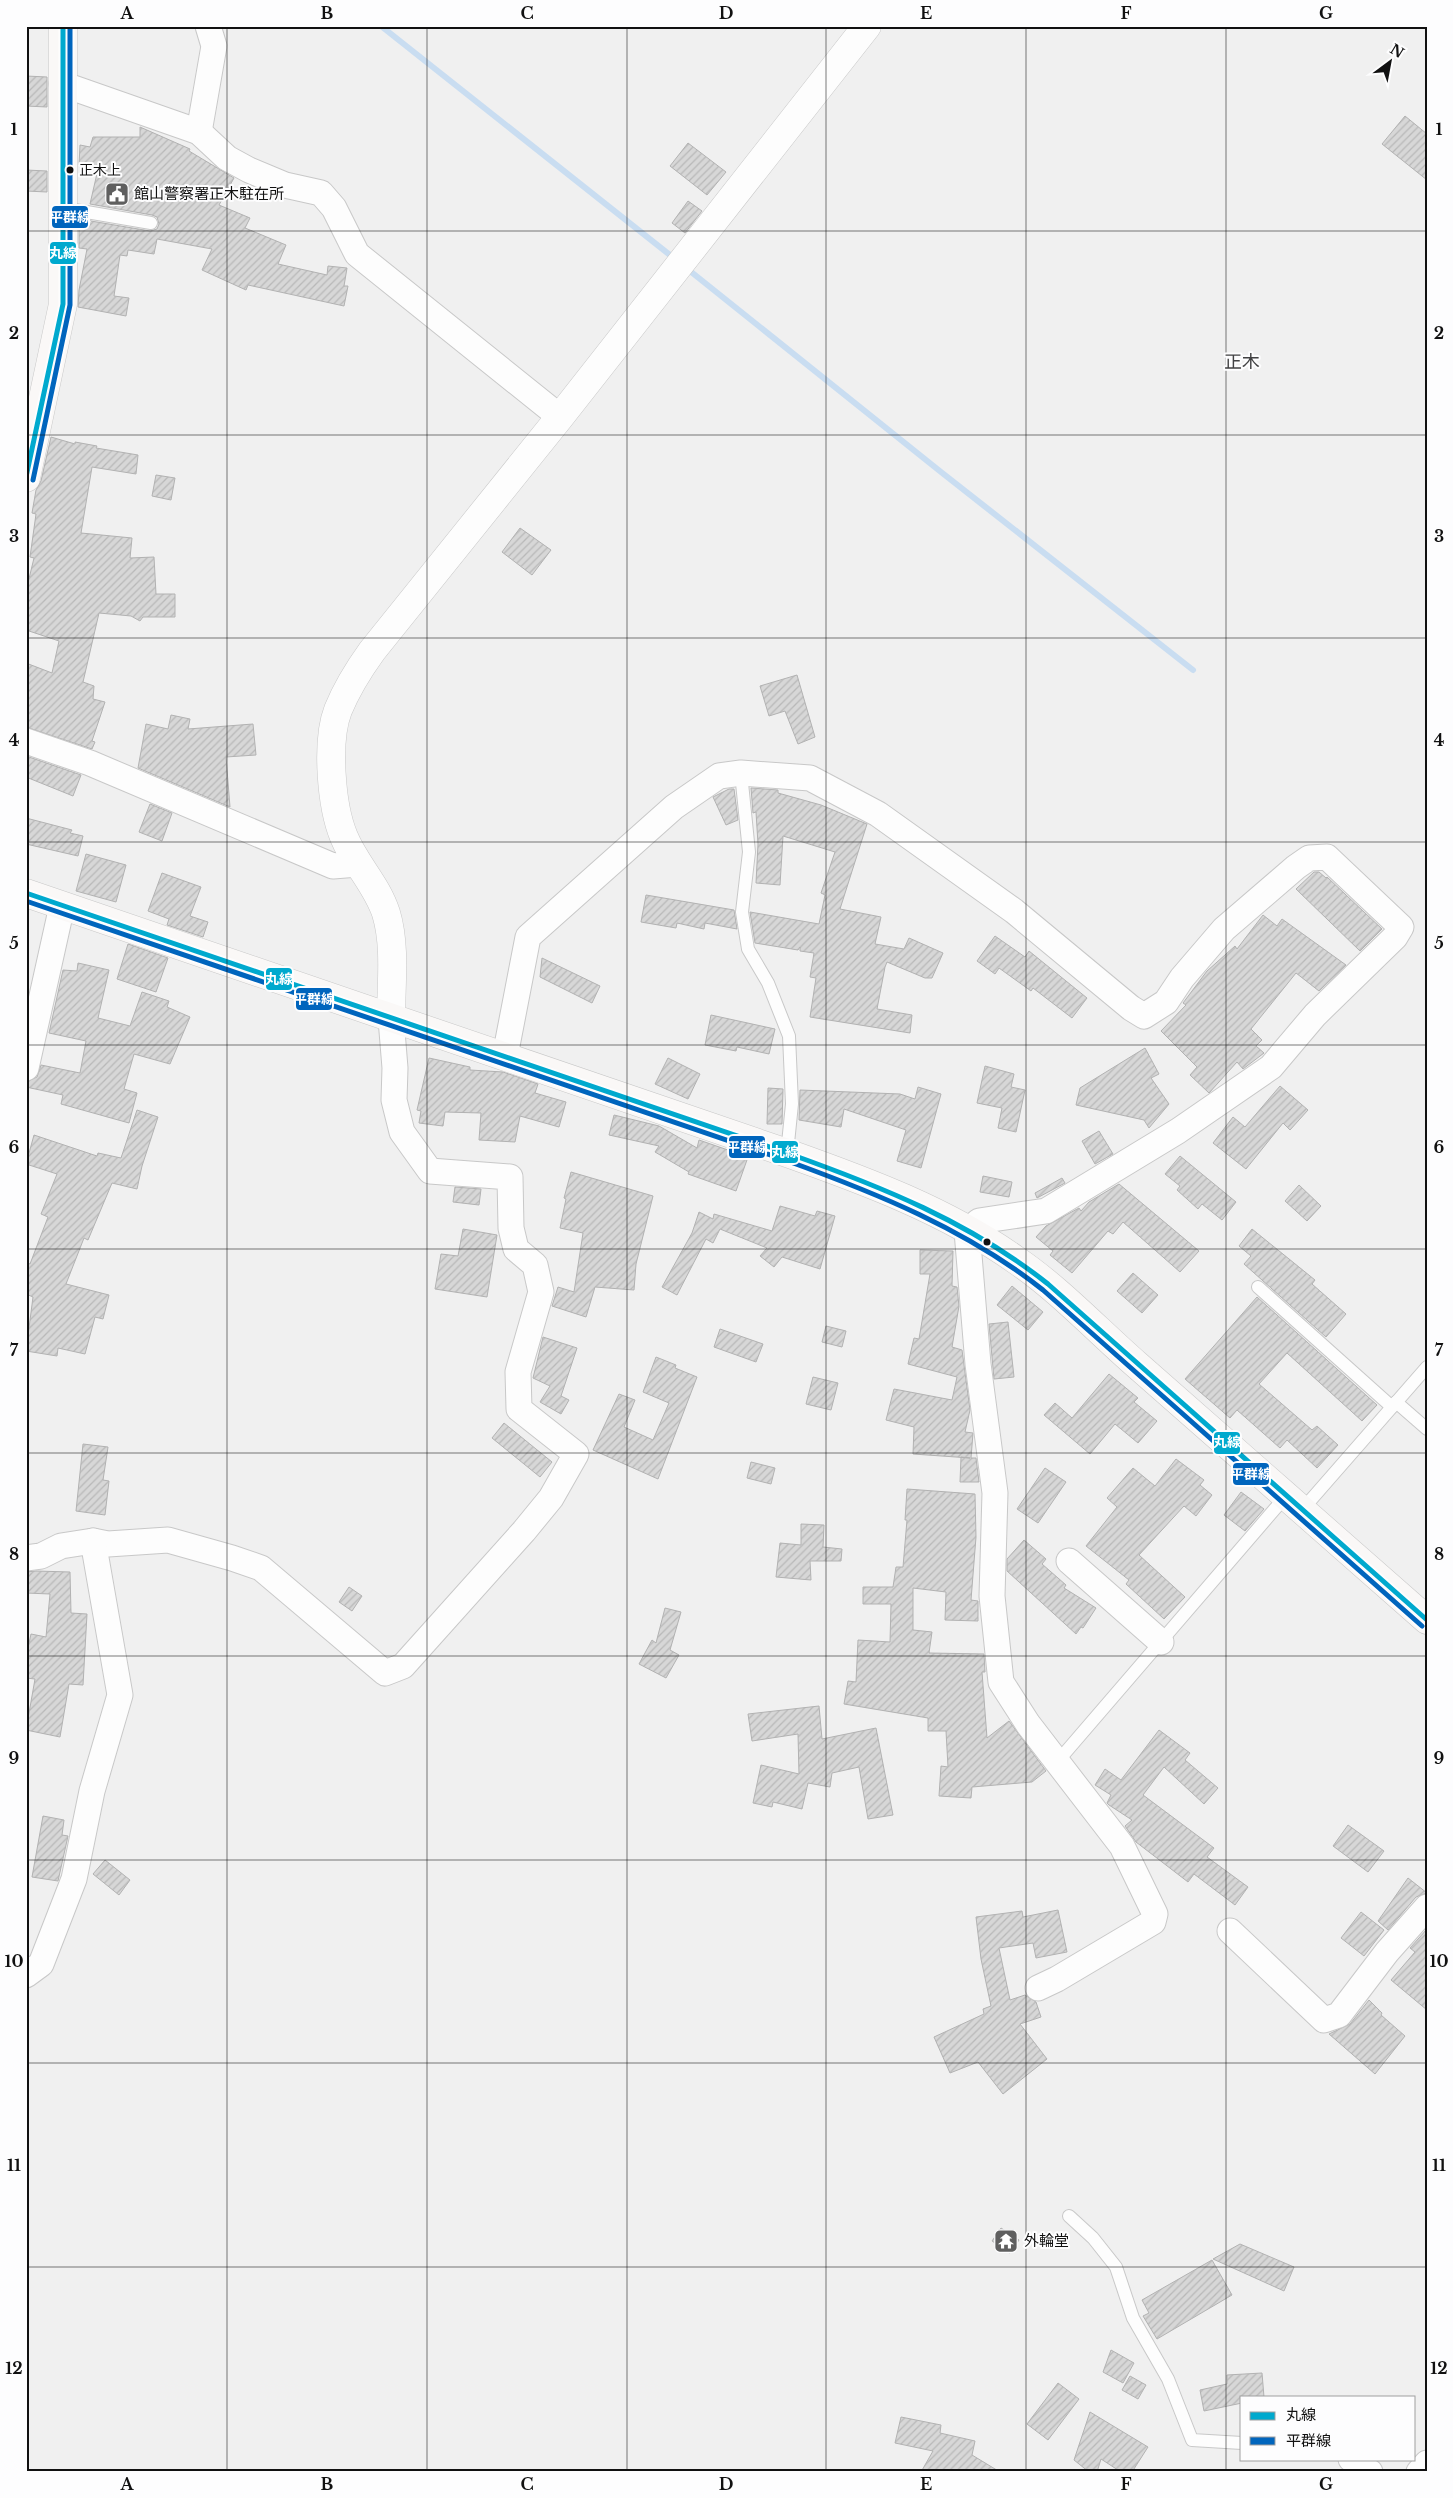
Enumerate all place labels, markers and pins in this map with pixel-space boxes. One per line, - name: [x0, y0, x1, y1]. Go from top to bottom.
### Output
- place label: 正木上: [79, 161, 121, 179]
- marker: 正木上: [65, 165, 75, 175]
- public building icon: 館山警察署正木駐在所: [104, 181, 130, 207]
- place label: 館山警察署正木駐在所: [134, 184, 284, 203]
- unlabelled marker: [982, 1237, 992, 1247]
- temple icon: 外輪堂: [993, 2228, 1019, 2254]
- place label: 外輪堂: [1024, 2231, 1069, 2250]

